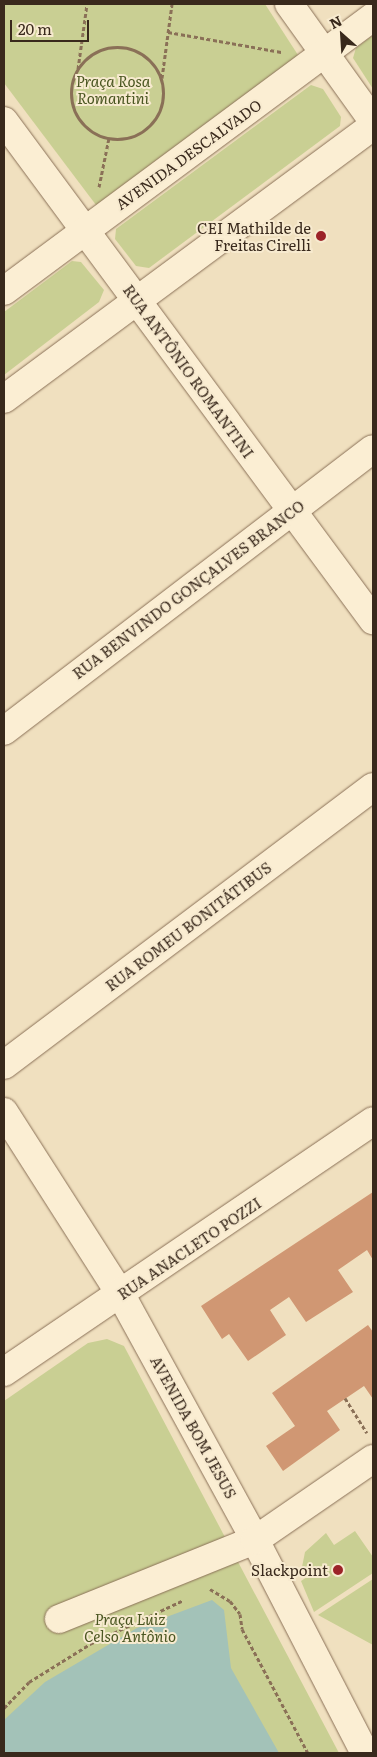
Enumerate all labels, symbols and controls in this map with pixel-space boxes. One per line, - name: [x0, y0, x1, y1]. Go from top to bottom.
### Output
- scale bar: [12, 10, 91, 42]
- north arrow: [317, 10, 367, 60]
- text: N: [326, 10, 345, 33]
- text: 20 m: [18, 17, 52, 40]
- park label: Praça Rosa Romantini: [76, 71, 150, 106]
- street label: AVENIDA DESCALVADO: [112, 95, 264, 213]
- place label: CEI Mathilde de Freitas Cirelli: [197, 218, 311, 253]
- marker: CEI Mathilde de Freitas Cirelli: [315, 230, 327, 242]
- street label: RUA ANTÔNIO ROMANTINI: [120, 281, 258, 461]
- street label: RUA BENVINDO GONÇALVES BRANCO: [69, 496, 307, 682]
- street label: RUA ROMEU BONITÁTIBUS: [102, 858, 274, 994]
- street label: RUA ANACLETO POZZI: [114, 1193, 264, 1303]
- street label: AVENIDA BOM JESUS: [147, 1353, 241, 1501]
- place label: Slackpoint: [251, 1561, 328, 1579]
- marker: Slackpoint: [332, 1564, 344, 1576]
- park label: Praça Luiz Celso Antônio: [84, 1609, 176, 1644]

